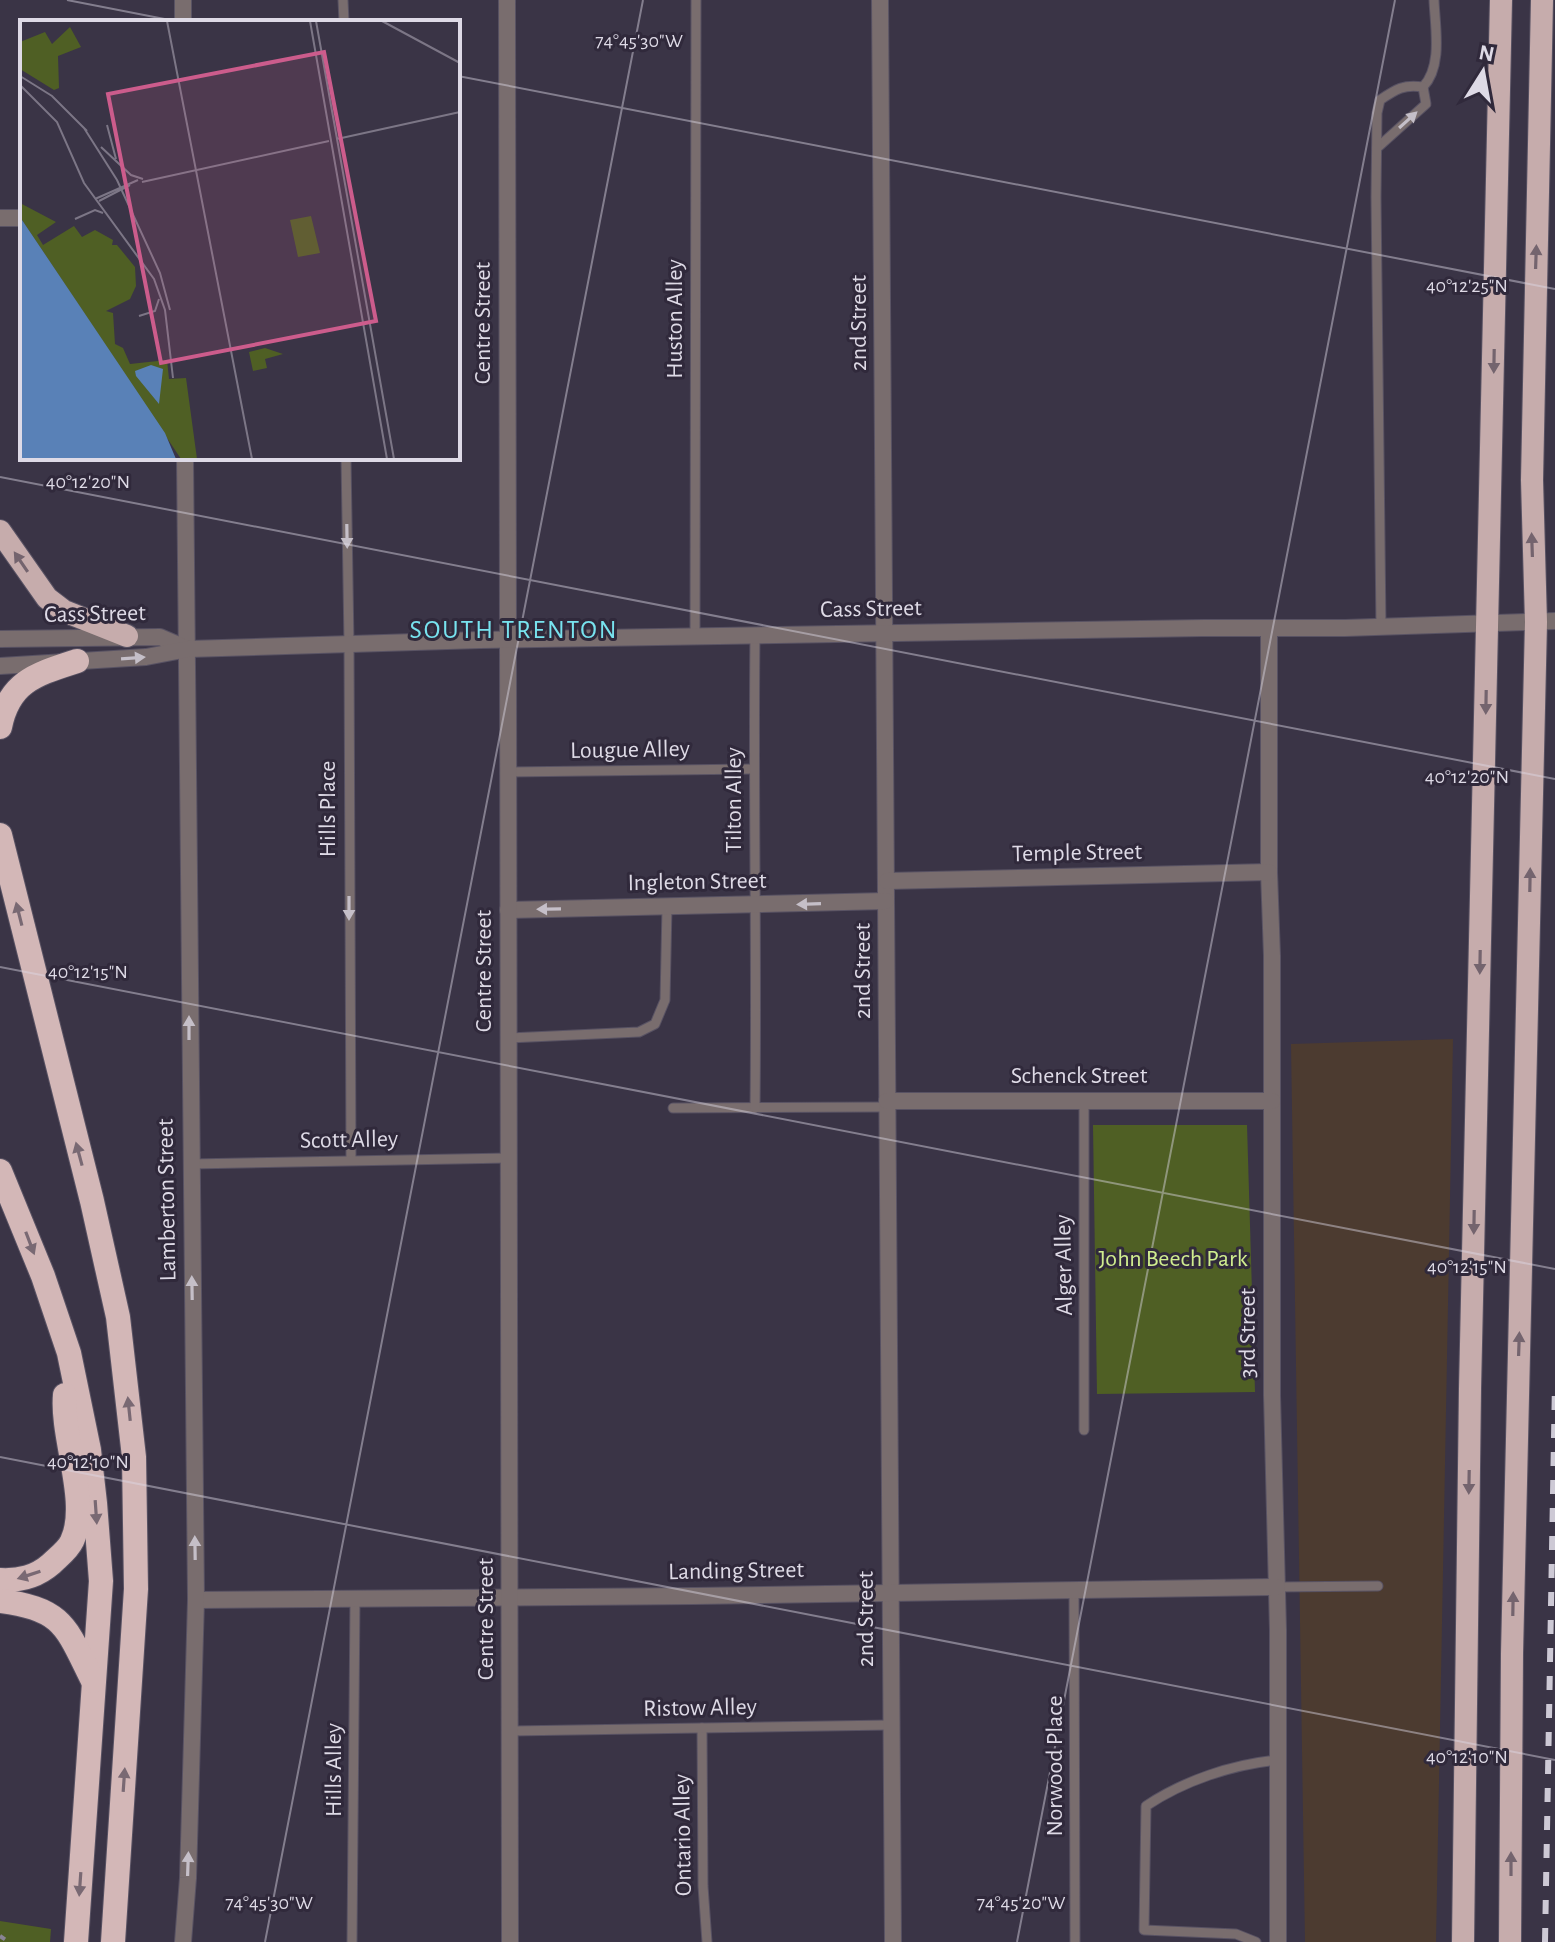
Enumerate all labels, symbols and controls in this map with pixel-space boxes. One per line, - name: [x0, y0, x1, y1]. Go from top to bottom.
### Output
- inset map: [20, 20, 460, 460]
- text: 74°45'30"W: [595, 31, 683, 51]
- north arrow: [1443, 32, 1523, 112]
- text: N: [1477, 41, 1496, 66]
- one-way arrow: [1398, 112, 1417, 130]
- one-way arrow: [1529, 244, 1542, 269]
- street label: Huston Alley: [663, 259, 687, 379]
- street label: Centre Street: [471, 261, 495, 384]
- street label: 2nd Street: [847, 275, 871, 371]
- text: 40°12'25"N: [1426, 276, 1508, 296]
- one-way arrow: [1488, 349, 1500, 374]
- text: 40°12'20"N: [46, 472, 130, 492]
- one-way arrow: [340, 524, 353, 549]
- one-way arrow: [1526, 532, 1539, 557]
- one-way arrow: [14, 551, 29, 573]
- street label: Cass Street: [820, 596, 922, 622]
- street label: Cass Street: [44, 601, 146, 627]
- district label: SOUTH TRENTON: [410, 617, 618, 643]
- one-way arrow: [121, 651, 146, 664]
- one-way arrow: [1480, 690, 1492, 715]
- street label: Lougue Alley: [570, 737, 690, 763]
- street label: Tilton Alley: [722, 747, 746, 853]
- street label: Hills Place: [316, 761, 340, 857]
- text: 40°12'20"N: [1425, 767, 1509, 787]
- street label: Temple Street: [1012, 840, 1143, 866]
- one-way arrow: [1524, 867, 1537, 892]
- street label: Ingleton Street: [627, 869, 767, 895]
- one-way arrow: [343, 896, 355, 921]
- one-way arrow: [796, 897, 821, 910]
- one-way arrow: [13, 902, 25, 927]
- one-way arrow: [536, 903, 561, 916]
- street label: Centre Street: [472, 909, 496, 1032]
- street label: 2nd Street: [851, 923, 875, 1019]
- one-way arrow: [1474, 950, 1487, 975]
- text: 40°12'15"N: [48, 962, 128, 982]
- one-way arrow: [183, 1015, 195, 1040]
- street label: Schenck Street: [1011, 1064, 1148, 1088]
- street label: Lamberton Street: [154, 1118, 180, 1282]
- street label: Scott Alley: [300, 1127, 398, 1153]
- one-way arrow: [73, 1142, 85, 1167]
- one-way arrow: [1468, 1210, 1481, 1235]
- street label: Alger Alley: [1051, 1214, 1077, 1316]
- one-way arrow: [24, 1231, 37, 1255]
- park label: John Beech Park: [1098, 1247, 1248, 1271]
- text: 40°12'15"N: [1427, 1257, 1507, 1277]
- one-way arrow: [186, 1275, 198, 1300]
- street label: 3rd Street: [1236, 1287, 1260, 1378]
- one-way arrow: [1513, 1331, 1525, 1356]
- one-way arrow: [122, 1396, 135, 1421]
- text: 40°12'10"N: [47, 1452, 129, 1472]
- one-way arrow: [1463, 1470, 1475, 1495]
- one-way arrow: [89, 1500, 102, 1525]
- one-way arrow: [189, 1535, 202, 1560]
- street label: Centre Street: [474, 1557, 498, 1680]
- street label: Landing Street: [668, 1558, 805, 1584]
- one-way arrow: [17, 1569, 41, 1581]
- street label: 2nd Street: [854, 1571, 878, 1667]
- one-way arrow: [1507, 1591, 1519, 1616]
- street label: Ristow Alley: [643, 1695, 757, 1721]
- street label: Norwood Place: [1043, 1695, 1067, 1837]
- street label: Hills Alley: [322, 1723, 346, 1817]
- text: 40°12'10"N: [1426, 1747, 1508, 1767]
- one-way arrow: [118, 1767, 131, 1792]
- street label: Ontario Alley: [670, 1774, 696, 1896]
- one-way arrow: [182, 1851, 195, 1876]
- one-way arrow: [1504, 1851, 1517, 1876]
- one-way arrow: [73, 1872, 86, 1897]
- text: 74°45'30"W: [225, 1893, 313, 1913]
- text: 74°45'20"W: [977, 1893, 1065, 1913]

